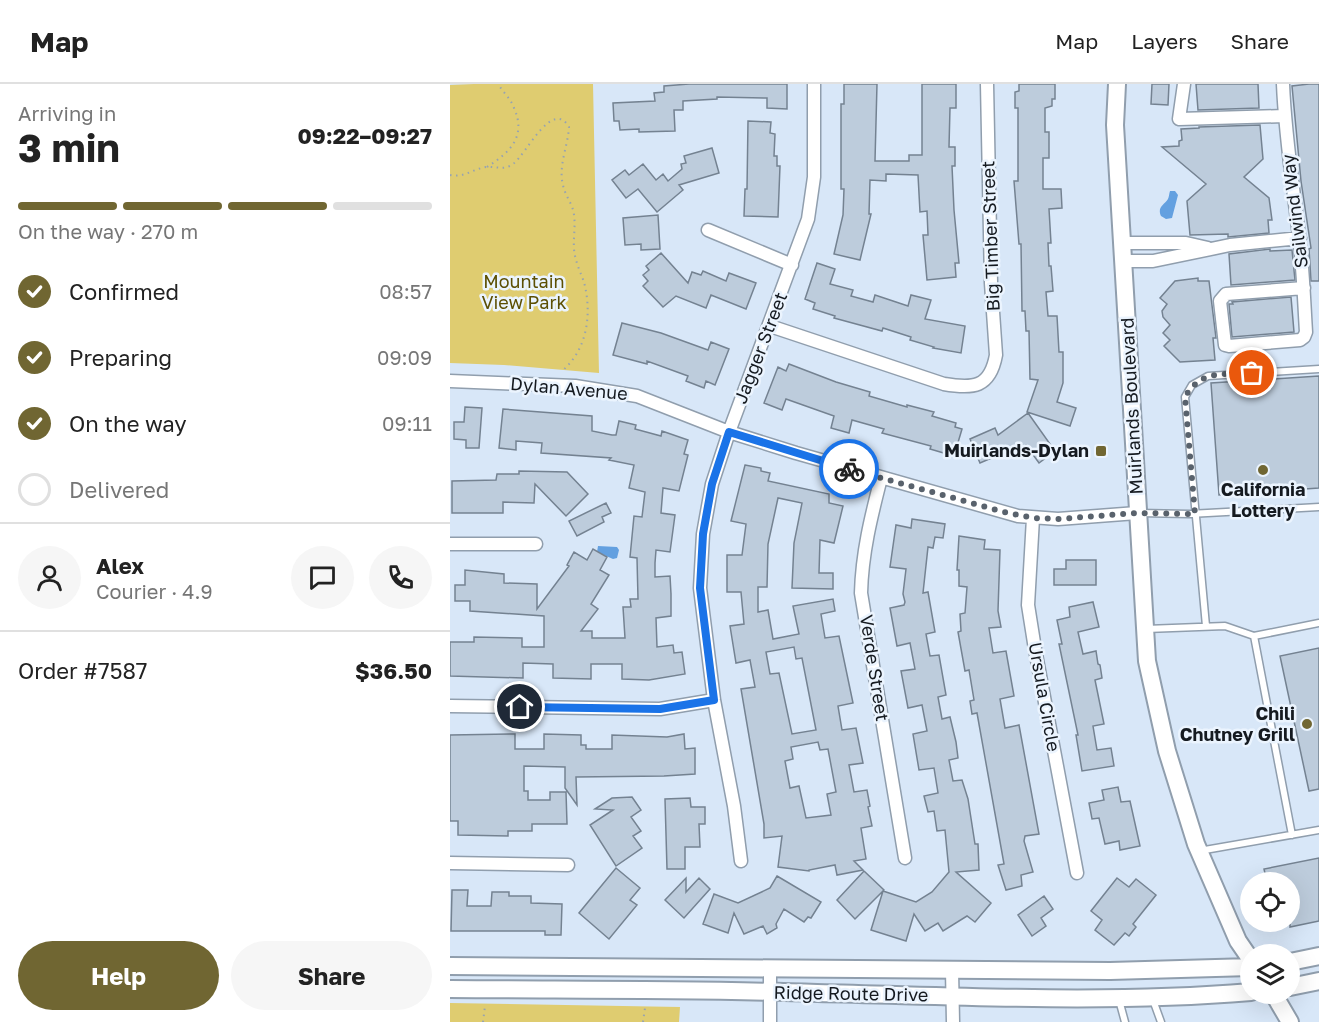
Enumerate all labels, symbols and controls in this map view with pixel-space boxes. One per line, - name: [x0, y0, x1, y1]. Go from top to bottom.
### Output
- text: Map: [30, 25, 88, 58]
- text: Map: [1055, 28, 1098, 54]
- text: Layers: [1131, 28, 1198, 54]
- text: Share: [1231, 28, 1289, 54]
- text: Arriving in: [18, 101, 116, 125]
- text: 09:22–09:27: [297, 122, 432, 149]
- text: 3 min: [18, 124, 120, 171]
- street label: Sailwind Way: [1276, 153, 1312, 269]
- street label: Big Timber Street: [976, 160, 1004, 312]
- text: On the way · 270 m: [18, 219, 198, 243]
- park label: Mountain View Park: [481, 270, 567, 313]
- icon: check: [18, 275, 51, 308]
- text: Confirmed: [69, 278, 179, 305]
- text: 08:57: [379, 279, 432, 303]
- street label: Jagger Street: [729, 289, 791, 406]
- street label: Muirlands Boulevard: [1115, 317, 1147, 495]
- icon: check: [18, 341, 51, 374]
- text: Preparing: [69, 344, 172, 371]
- text: 09:09: [377, 345, 432, 369]
- pin: [1226, 347, 1277, 398]
- icon: bag: [1235, 356, 1268, 389]
- street label: Dylan Avenue: [509, 372, 629, 404]
- icon: check: [18, 407, 51, 440]
- text: On the way: [69, 410, 187, 437]
- text: 09:11: [382, 411, 432, 435]
- courier: [819, 439, 879, 499]
- place label: Muirlands-Dylan: [944, 439, 1089, 461]
- marker: Muirlands-Dylan: [1094, 444, 1108, 458]
- icon: bike: [833, 453, 866, 486]
- marker: California Lottery: [1256, 463, 1270, 477]
- text: Delivered: [69, 476, 169, 503]
- place label: California Lottery: [1221, 478, 1305, 521]
- button: person: [18, 546, 81, 609]
- button: chat: [291, 546, 354, 609]
- button: phone: [369, 546, 432, 609]
- text: Alex: [96, 552, 144, 579]
- text: Courier · 4.9: [96, 579, 213, 603]
- street label: Verde Street: [856, 613, 894, 723]
- street label: Ursula Circle: [1025, 640, 1065, 753]
- text: Order #7587: [18, 657, 147, 684]
- text: $36.50: [355, 657, 432, 684]
- pin: [494, 681, 545, 732]
- icon: home: [503, 690, 536, 723]
- place label: Chili Chutney Grill: [1180, 702, 1295, 745]
- marker: Chili Chutney Grill: [1300, 717, 1314, 731]
- map controls: [1240, 872, 1300, 1004]
- button: locate: [1240, 872, 1300, 932]
- button: Help: [18, 941, 219, 1010]
- button: Share: [231, 941, 432, 1010]
- button: layers: [1240, 944, 1300, 1004]
- street label: Ridge Route Drive: [774, 981, 929, 1005]

